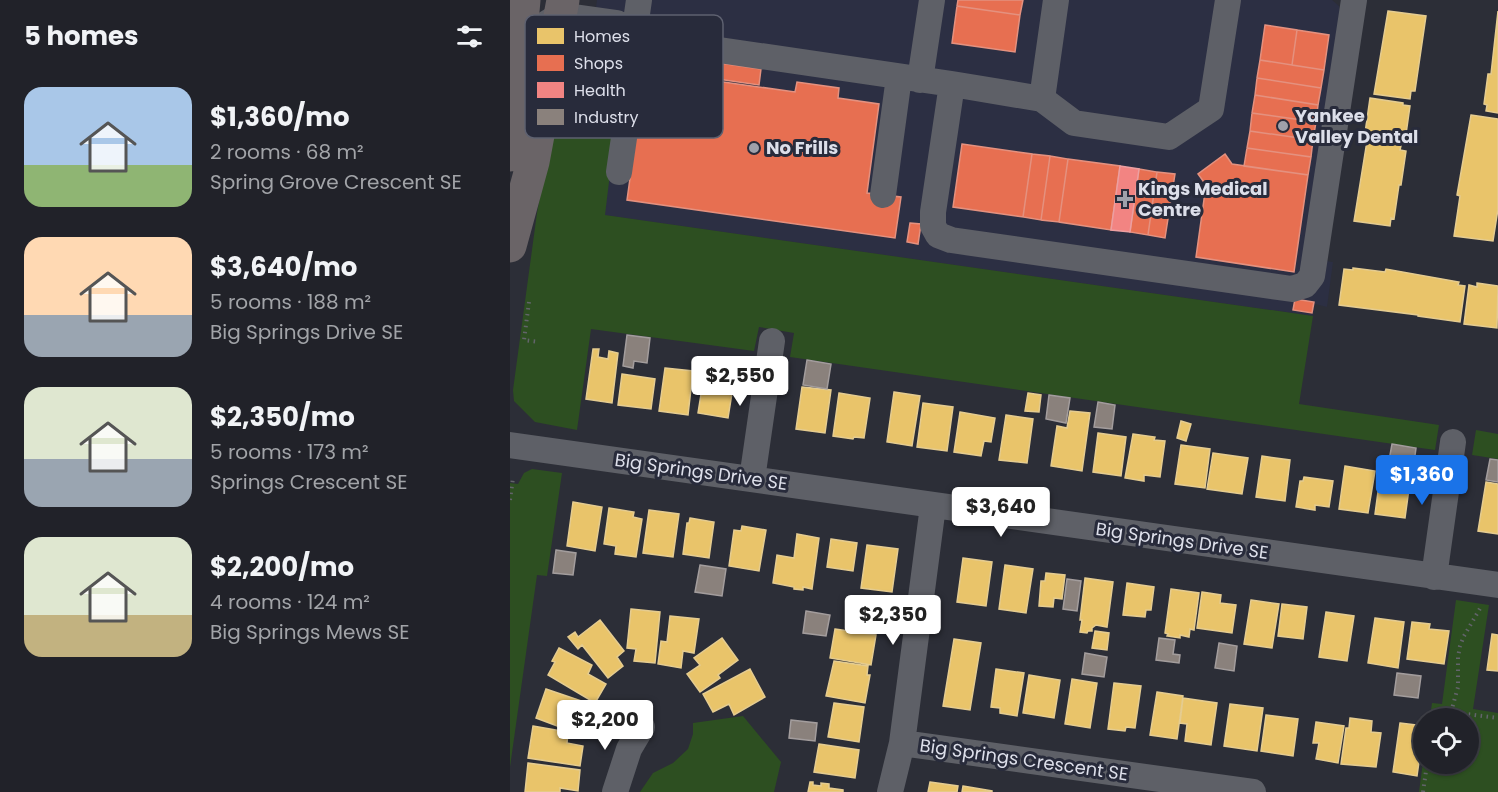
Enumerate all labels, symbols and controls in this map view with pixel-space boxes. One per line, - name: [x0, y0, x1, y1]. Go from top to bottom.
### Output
- legend: [525, 15, 723, 138]
- text: 5 homes: [24, 18, 139, 54]
- icon: filters: [453, 20, 486, 53]
- text: Homes: [574, 25, 630, 48]
- text: Shops: [574, 52, 623, 75]
- text: Health: [574, 79, 626, 102]
- text: $1,360/mo: [210, 99, 349, 135]
- place label: Yankee Valley Dental: [1295, 103, 1418, 149]
- text: Industry: [574, 106, 638, 129]
- icon: home: [72, 111, 144, 183]
- marker: Yankee Valley Dental: [1276, 119, 1290, 133]
- place label: No Frills: [766, 135, 838, 160]
- text: 2 rooms · 68 m²: [210, 138, 364, 166]
- marker: No Frills: [747, 141, 761, 155]
- text: Spring Grove Crescent SE: [210, 168, 462, 196]
- place label: Kings Medical Centre: [1138, 176, 1268, 222]
- marker: Kings Medical Centre: [1116, 190, 1134, 208]
- text: $3,640/mo: [210, 249, 357, 285]
- icon: home: [72, 261, 144, 333]
- text: 5 rooms · 188 m²: [210, 288, 371, 316]
- text: Big Springs Drive SE: [210, 318, 403, 346]
- pin: $2,550: [691, 356, 789, 407]
- text: $2,550: [705, 361, 775, 389]
- text: $2,350/mo: [210, 399, 355, 435]
- icon: home: [72, 411, 144, 483]
- text: 5 rooms · 173 m²: [210, 438, 369, 466]
- street label: Big Springs Drive SE: [613, 447, 789, 496]
- pin: $1,360: [1373, 455, 1471, 506]
- text: $1,360: [1390, 460, 1454, 488]
- text: Springs Crescent SE: [210, 468, 407, 496]
- pin: $3,640: [952, 487, 1050, 538]
- text: $3,640: [966, 492, 1036, 520]
- street label: Big Springs Drive SE: [1094, 516, 1270, 565]
- text: $2,200/mo: [210, 549, 354, 585]
- icon: home: [72, 561, 144, 633]
- text: 4 rooms · 124 m²: [210, 588, 370, 616]
- pin: $2,350: [844, 595, 942, 646]
- text: $2,350: [859, 600, 927, 628]
- text: Big Springs Mews SE: [210, 618, 410, 646]
- pin: $2,200: [556, 700, 654, 751]
- text: $2,200: [571, 705, 639, 733]
- map controls: [1413, 708, 1479, 774]
- button: locate: [1413, 708, 1479, 774]
- street label: Big Springs Crescent SE: [918, 733, 1130, 787]

